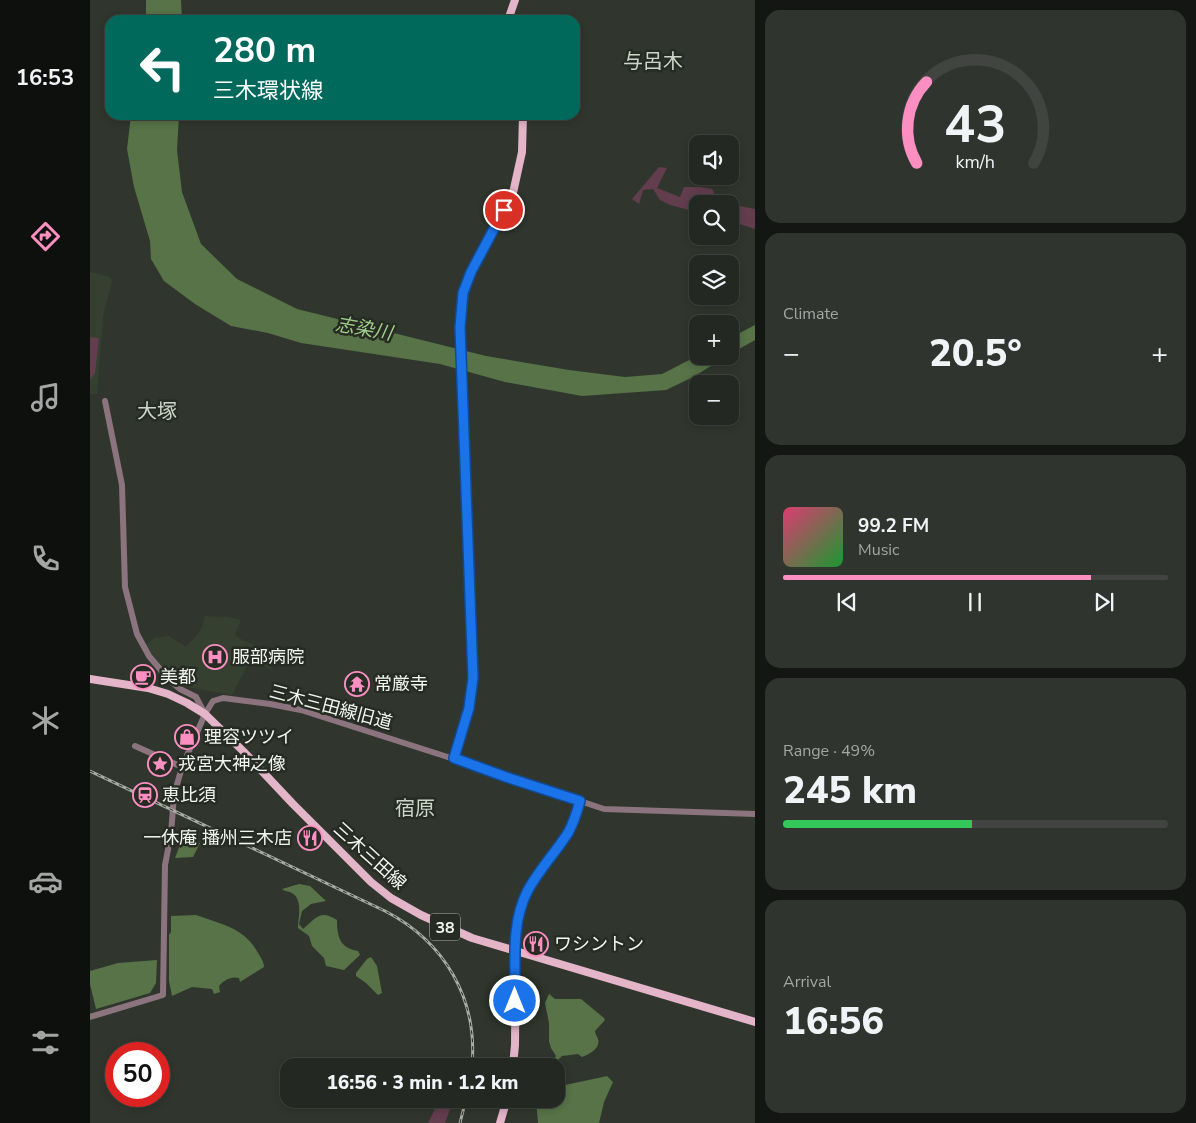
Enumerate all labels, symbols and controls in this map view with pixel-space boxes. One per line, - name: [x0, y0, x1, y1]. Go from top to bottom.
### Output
- text: 280 m: [213, 27, 316, 74]
- icon: left: [130, 35, 195, 100]
- district label: 与呂木: [623, 48, 683, 75]
- text: 16:53: [16, 63, 74, 93]
- text: 三木環状線: [213, 76, 323, 106]
- text: 43: [944, 89, 1007, 160]
- map controls: [689, 135, 739, 425]
- button: sound: [689, 135, 739, 185]
- text: km/h: [956, 150, 995, 174]
- pin: [483, 189, 525, 231]
- button: search: [689, 195, 739, 245]
- icon: arrive: [490, 196, 518, 224]
- icon: directions: [28, 219, 63, 254]
- button: layers: [689, 255, 739, 305]
- text: Climate: [783, 303, 838, 325]
- water label: 志染川: [333, 311, 396, 347]
- button: +: [689, 315, 739, 365]
- text: 20.5°: [929, 328, 1022, 379]
- text: −: [783, 335, 800, 373]
- text: +: [1151, 335, 1168, 373]
- button: −: [689, 375, 739, 425]
- icon: music: [28, 380, 63, 415]
- district label: 大塚: [137, 398, 177, 425]
- text: 99.2 FM: [858, 513, 929, 539]
- text: Music: [858, 539, 899, 561]
- icon: phone: [28, 541, 63, 576]
- icon: previous: [833, 588, 861, 616]
- icon: pause: [961, 588, 989, 616]
- icon: next: [1090, 588, 1118, 616]
- hospital icon: 服部病院: [202, 644, 228, 670]
- place label: 服部病院: [232, 645, 304, 669]
- cafe icon: 美都: [130, 664, 156, 690]
- place label: 美都: [160, 665, 196, 689]
- temple icon: 常厳寺: [344, 671, 370, 697]
- place label: 常厳寺: [374, 672, 428, 696]
- street label: 三木三田線旧道: [267, 679, 395, 735]
- icon: climate: [28, 703, 63, 738]
- shop icon: 理容ツツイ: [174, 724, 200, 750]
- place label: 理容ツツイ: [204, 725, 294, 749]
- text: Range · 49%: [783, 740, 875, 762]
- place icon: 戎宮大神之像: [147, 751, 173, 777]
- place label: 戎宮大神之像: [178, 752, 286, 776]
- text: 245 km: [783, 765, 917, 816]
- station icon: 恵比須: [132, 782, 158, 808]
- place label: 恵比須: [162, 783, 216, 807]
- district label: 宿原: [395, 795, 435, 822]
- street label: 三木三田線: [329, 817, 411, 895]
- restaurant icon: 一休庵 播州三木店: [297, 825, 323, 851]
- place label: 一休庵 播州三木店: [143, 826, 292, 850]
- icon: car: [28, 864, 63, 899]
- road number: 38: [430, 914, 460, 940]
- restaurant icon: ワシントン: [523, 931, 549, 957]
- place label: ワシントン: [554, 932, 644, 956]
- text: Arrival: [783, 971, 831, 993]
- position arrow: [488, 974, 540, 1026]
- text: 16:56: [783, 996, 884, 1047]
- icon: filters: [28, 1025, 63, 1060]
- speed limit sign: 50: [105, 1042, 170, 1107]
- text: 16:56 · 3 min · 1.2 km: [326, 1070, 519, 1096]

